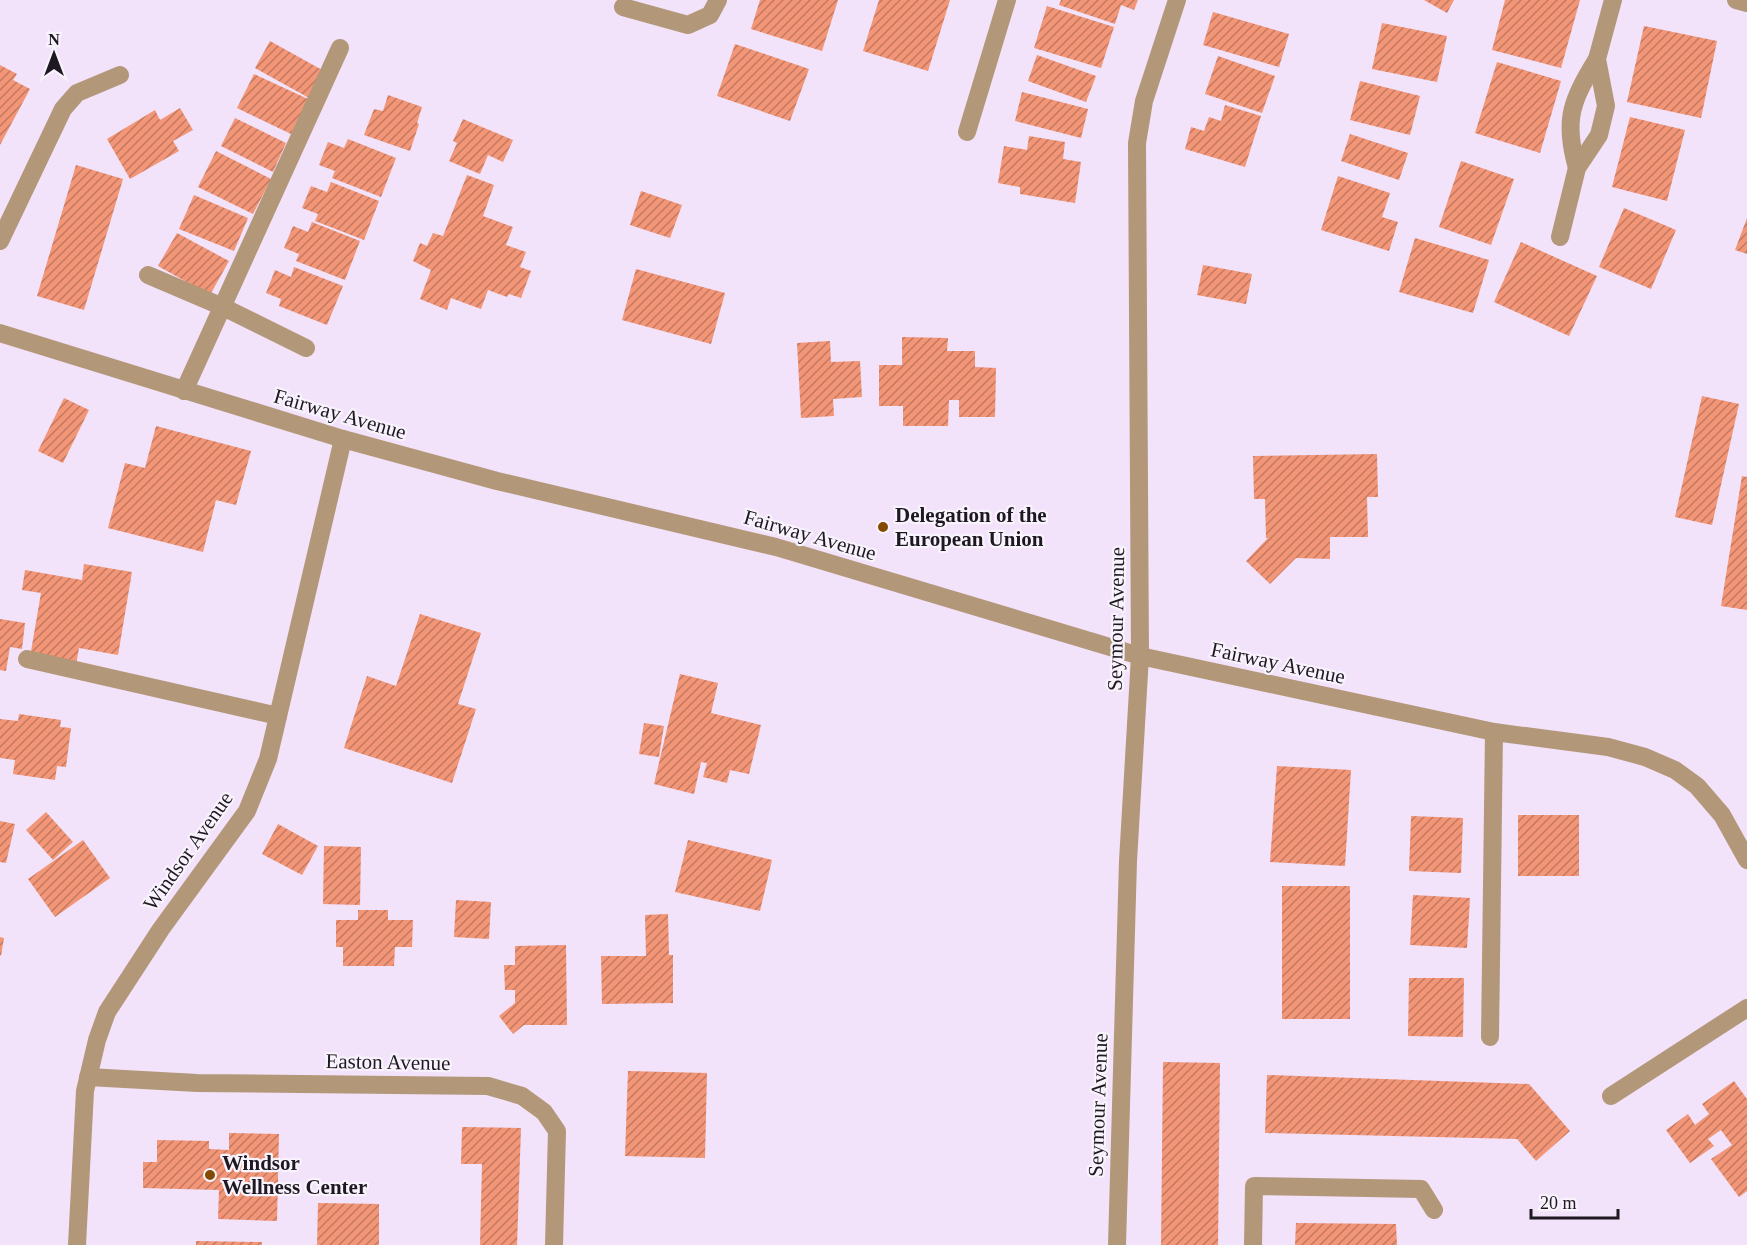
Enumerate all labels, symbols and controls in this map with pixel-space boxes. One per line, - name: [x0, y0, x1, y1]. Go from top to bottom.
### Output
- north arrow: [24, 24, 84, 84]
- text: N: [48, 31, 60, 48]
- street label: Fairway Avenue: [271, 384, 409, 444]
- place label: Delegation of the European Union: [895, 503, 1047, 551]
- street label: Fairway Avenue: [741, 505, 879, 565]
- marker: Delegation of the European Union: [876, 520, 890, 534]
- street label: Seymour Avenue: [1103, 547, 1129, 691]
- street label: Fairway Avenue: [1209, 637, 1347, 689]
- street label: Windsor Avenue: [138, 787, 238, 915]
- street label: Seymour Avenue: [1084, 1033, 1112, 1177]
- street label: Easton Avenue: [325, 1049, 451, 1075]
- place label: Windsor Wellness Center: [222, 1151, 367, 1199]
- marker: Windsor Wellness Center: [203, 1168, 217, 1182]
- scale bar: [1531, 1182, 1618, 1220]
- text: 20 m: [1540, 1193, 1577, 1213]

